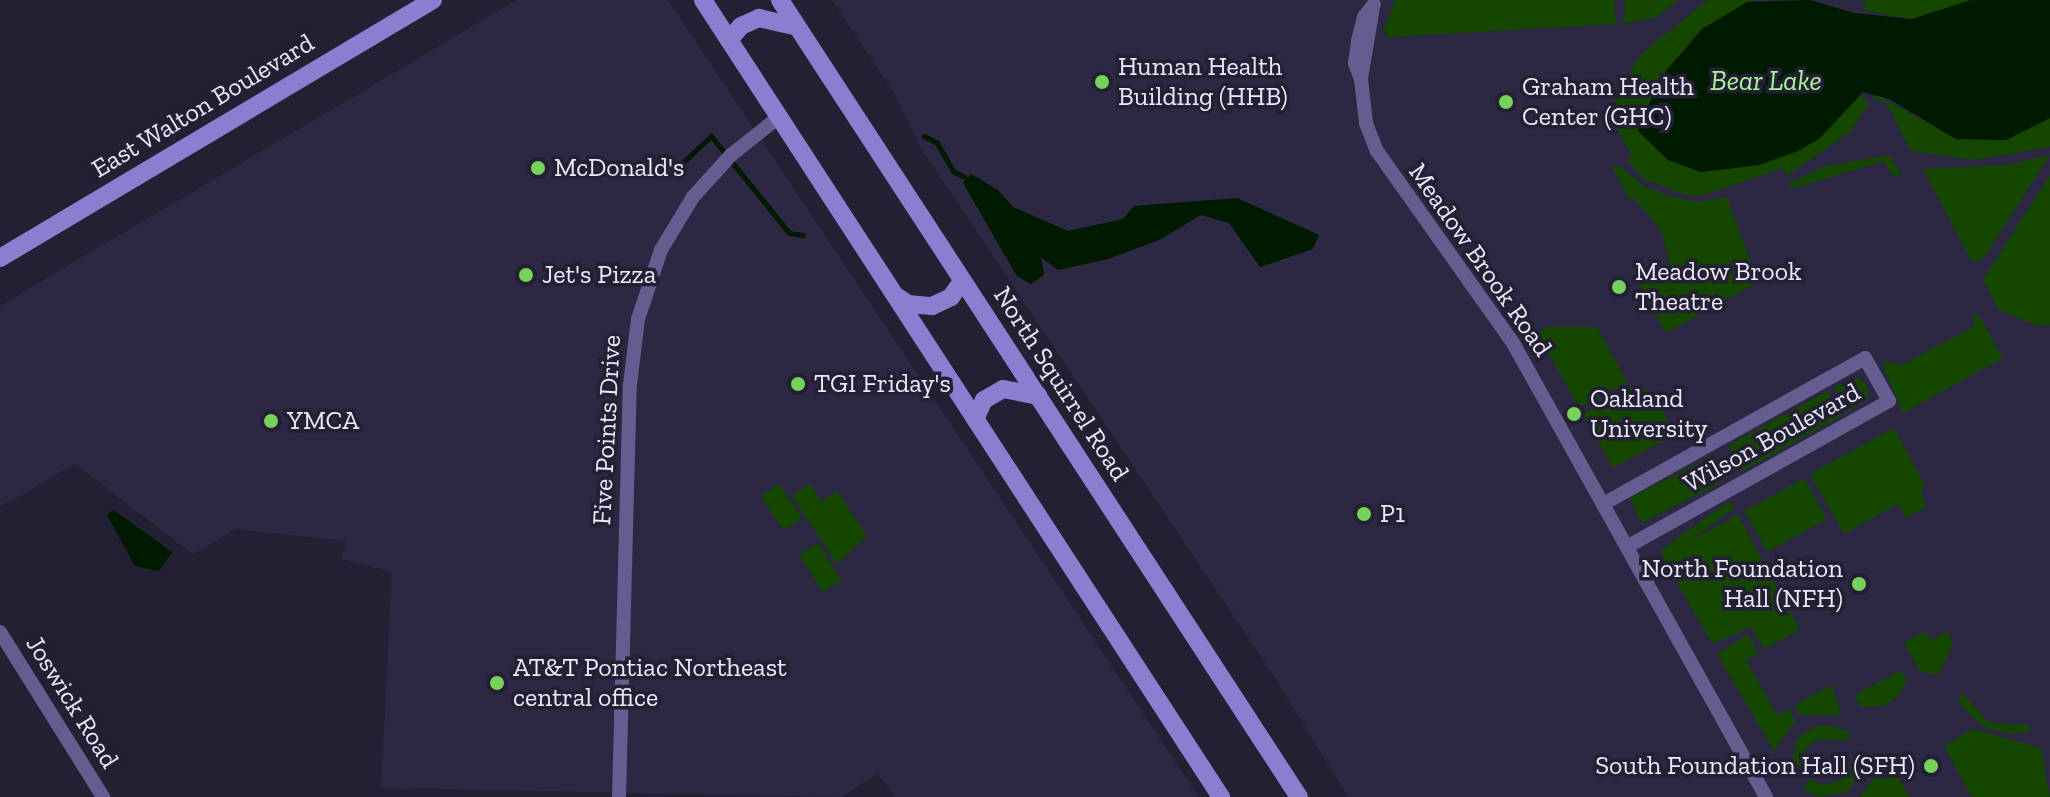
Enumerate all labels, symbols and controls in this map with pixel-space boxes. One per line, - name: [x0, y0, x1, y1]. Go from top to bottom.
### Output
- street label: East Walton Boulevard: [86, 27, 320, 185]
- place label: Human Health Building (HHB): [1118, 51, 1288, 112]
- water label: Bear Lake: [1710, 64, 1822, 98]
- place label: Graham Health Center (GHC): [1522, 71, 1694, 132]
- marker: Human Health Building (HHB): [1093, 73, 1111, 91]
- marker: Graham Health Center (GHC): [1497, 93, 1515, 111]
- place label: McDonald's: [554, 152, 684, 184]
- street label: Meadow Brook Road: [1402, 157, 1558, 363]
- marker: McDonald's: [529, 159, 547, 177]
- place label: Meadow Brook Theatre: [1635, 256, 1802, 318]
- place label: Jet's Pizza: [542, 259, 656, 291]
- marker: Jet's Pizza: [517, 266, 535, 284]
- marker: Meadow Brook Theatre: [1610, 278, 1628, 296]
- street label: North Squirrel Road: [987, 281, 1135, 487]
- street label: Five Points Drive: [586, 334, 628, 526]
- place label: TGI Friday's: [814, 368, 951, 400]
- marker: TGI Friday's: [789, 375, 807, 393]
- street label: Wilson Boulevard: [1678, 377, 1866, 499]
- place label: Oakland University: [1590, 383, 1707, 444]
- place label: YMCA: [287, 405, 359, 437]
- marker: Oakland University: [1565, 405, 1583, 423]
- marker: YMCA: [262, 412, 280, 430]
- place label: P1: [1380, 498, 1405, 530]
- marker: P1: [1355, 505, 1373, 523]
- place label: North Foundation Hall (NFH): [1641, 553, 1843, 614]
- marker: North Foundation Hall (NFH): [1850, 575, 1868, 593]
- street label: Joswick Road: [19, 630, 125, 774]
- place label: AT&T Pontiac Northeast central office: [513, 652, 787, 714]
- marker: AT&T Pontiac Northeast central office: [488, 674, 506, 692]
- place label: South Foundation Hall (SFH): [1595, 750, 1915, 782]
- marker: South Foundation Hall (SFH): [1922, 757, 1940, 775]

